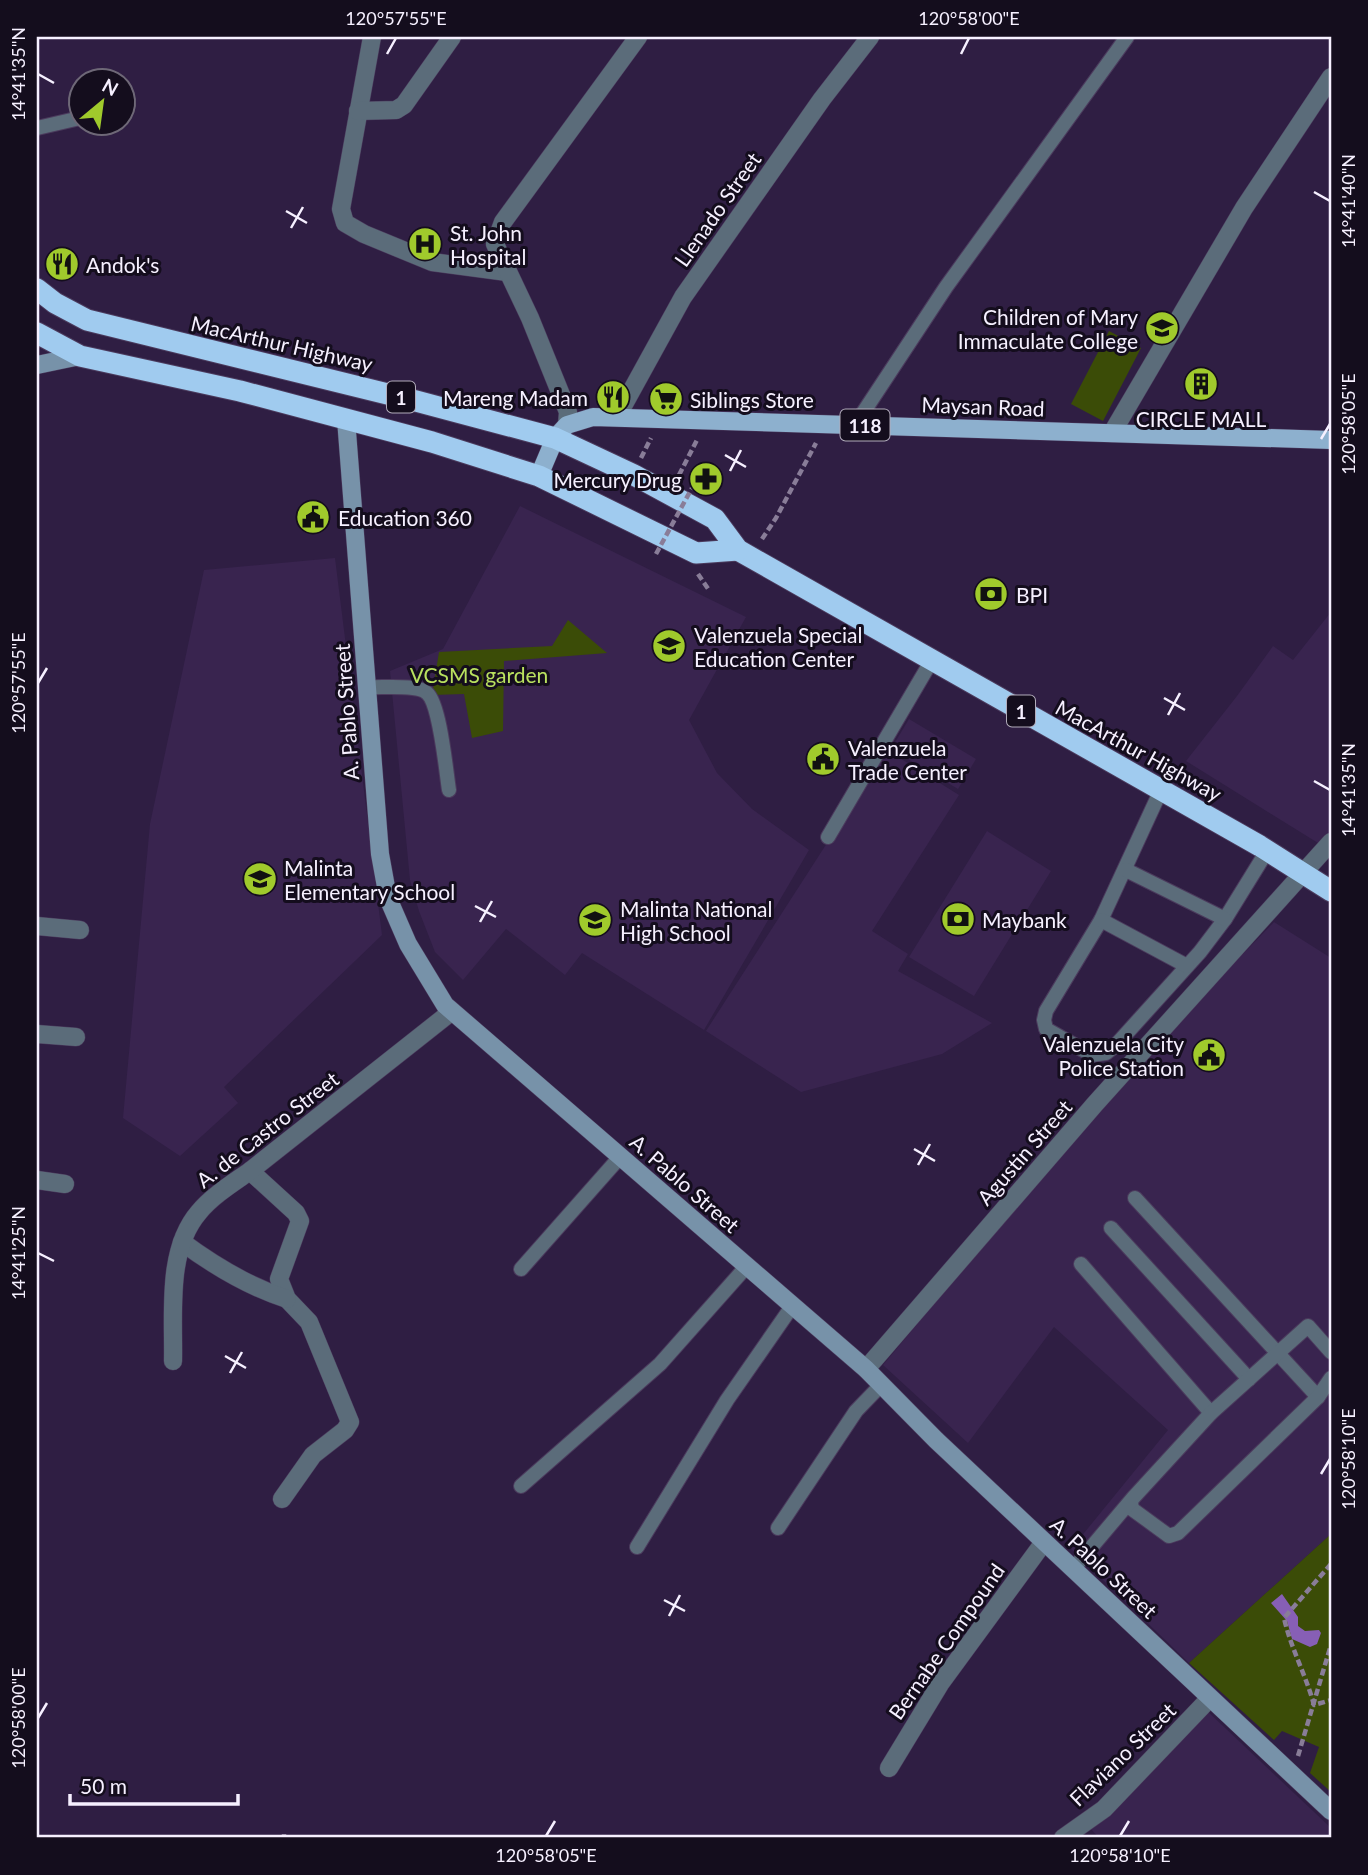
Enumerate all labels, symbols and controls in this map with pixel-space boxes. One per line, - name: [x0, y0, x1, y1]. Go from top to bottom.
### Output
- text: 120°57'55"E: [345, 7, 447, 29]
- text: 120°58'00"E: [918, 7, 1020, 29]
- text: 14°41'35"N: [7, 27, 29, 121]
- north arrow: [66, 66, 136, 136]
- text: N: [99, 73, 122, 100]
- street label: Llenado Street: [669, 147, 766, 271]
- text: 14°41'40"N: [1337, 154, 1359, 248]
- place label: St. John Hospital: [450, 220, 526, 269]
- hospital icon: St. John Hospital: [406, 225, 444, 263]
- restaurant icon: Andok's: [43, 245, 81, 283]
- place label: Andok's: [86, 252, 159, 277]
- place label: Children of Mary Immaculate College: [958, 304, 1138, 353]
- school or university icon: Children of Mary Immaculate College: [1143, 309, 1181, 347]
- street label: MacArthur Highway: [189, 310, 376, 376]
- building icon: CIRCLE MALL: [1182, 365, 1220, 403]
- text: 120°58'05"E: [1337, 373, 1359, 475]
- restaurant icon: Mareng Madam: [594, 378, 632, 416]
- supermarket icon: Siblings Store: [647, 380, 685, 418]
- road number: 1: [387, 382, 415, 412]
- place label: Mareng Madam: [443, 385, 588, 410]
- place label: Siblings Store: [690, 387, 814, 412]
- street label: Maysan Road: [921, 391, 1045, 421]
- place label: CIRCLE MALL: [1136, 406, 1266, 431]
- road number: 118: [840, 410, 890, 440]
- pharmacy icon: Mercury Drug: [687, 460, 725, 498]
- place label: Mercury Drug: [553, 467, 682, 492]
- public building icon: Education 360: [294, 498, 332, 536]
- place label: Education 360: [338, 505, 472, 530]
- bank icon: BPI: [972, 575, 1010, 613]
- place label: BPI: [1016, 582, 1048, 607]
- place label: Valenzuela Special Education Center: [694, 622, 862, 671]
- school or university icon: Valenzuela Special Education Center: [650, 627, 688, 665]
- text: 120°57'55"E: [7, 632, 29, 734]
- street label: A. Pablo Street: [329, 643, 363, 781]
- park label: VCSMS garden: [410, 662, 548, 687]
- street label: MacArthur Highway: [1052, 694, 1226, 806]
- road number: 1: [1007, 696, 1035, 726]
- place label: Valenzuela Trade Center: [848, 735, 967, 784]
- public building icon: Valenzuela Trade Center: [804, 740, 842, 778]
- text: 14°41'35"N: [1337, 743, 1359, 837]
- place label: Malinta Elementary School: [284, 855, 455, 904]
- school or university icon: Malinta Elementary School: [241, 860, 279, 898]
- place label: Malinta National High School: [620, 896, 773, 945]
- bank icon: Maybank: [939, 900, 977, 938]
- school or university icon: Malinta National High School: [576, 901, 614, 939]
- place label: Maybank: [982, 907, 1067, 932]
- place label: Valenzuela City Police Station: [1043, 1031, 1184, 1080]
- public building icon: Valenzuela City Police Station: [1190, 1036, 1228, 1074]
- street label: A. de Castro Street: [191, 1065, 343, 1192]
- street label: Agustin Street: [972, 1094, 1077, 1210]
- street label: A. Pablo Street: [625, 1129, 745, 1238]
- text: 14°41'25"N: [7, 1206, 29, 1300]
- text: 120°58'10"E: [1337, 1408, 1359, 1510]
- street label: A. Pablo Street: [1046, 1511, 1163, 1623]
- street label: Bernabe Compound: [883, 1558, 1009, 1724]
- text: 120°58'00"E: [7, 1667, 29, 1769]
- street label: Flaviano Street: [1064, 1697, 1180, 1811]
- scale bar: [70, 1763, 238, 1807]
- text: 50 m: [80, 1773, 127, 1798]
- text: 120°58'05"E: [495, 1844, 597, 1866]
- text: 120°58'10"E: [1069, 1844, 1171, 1866]

